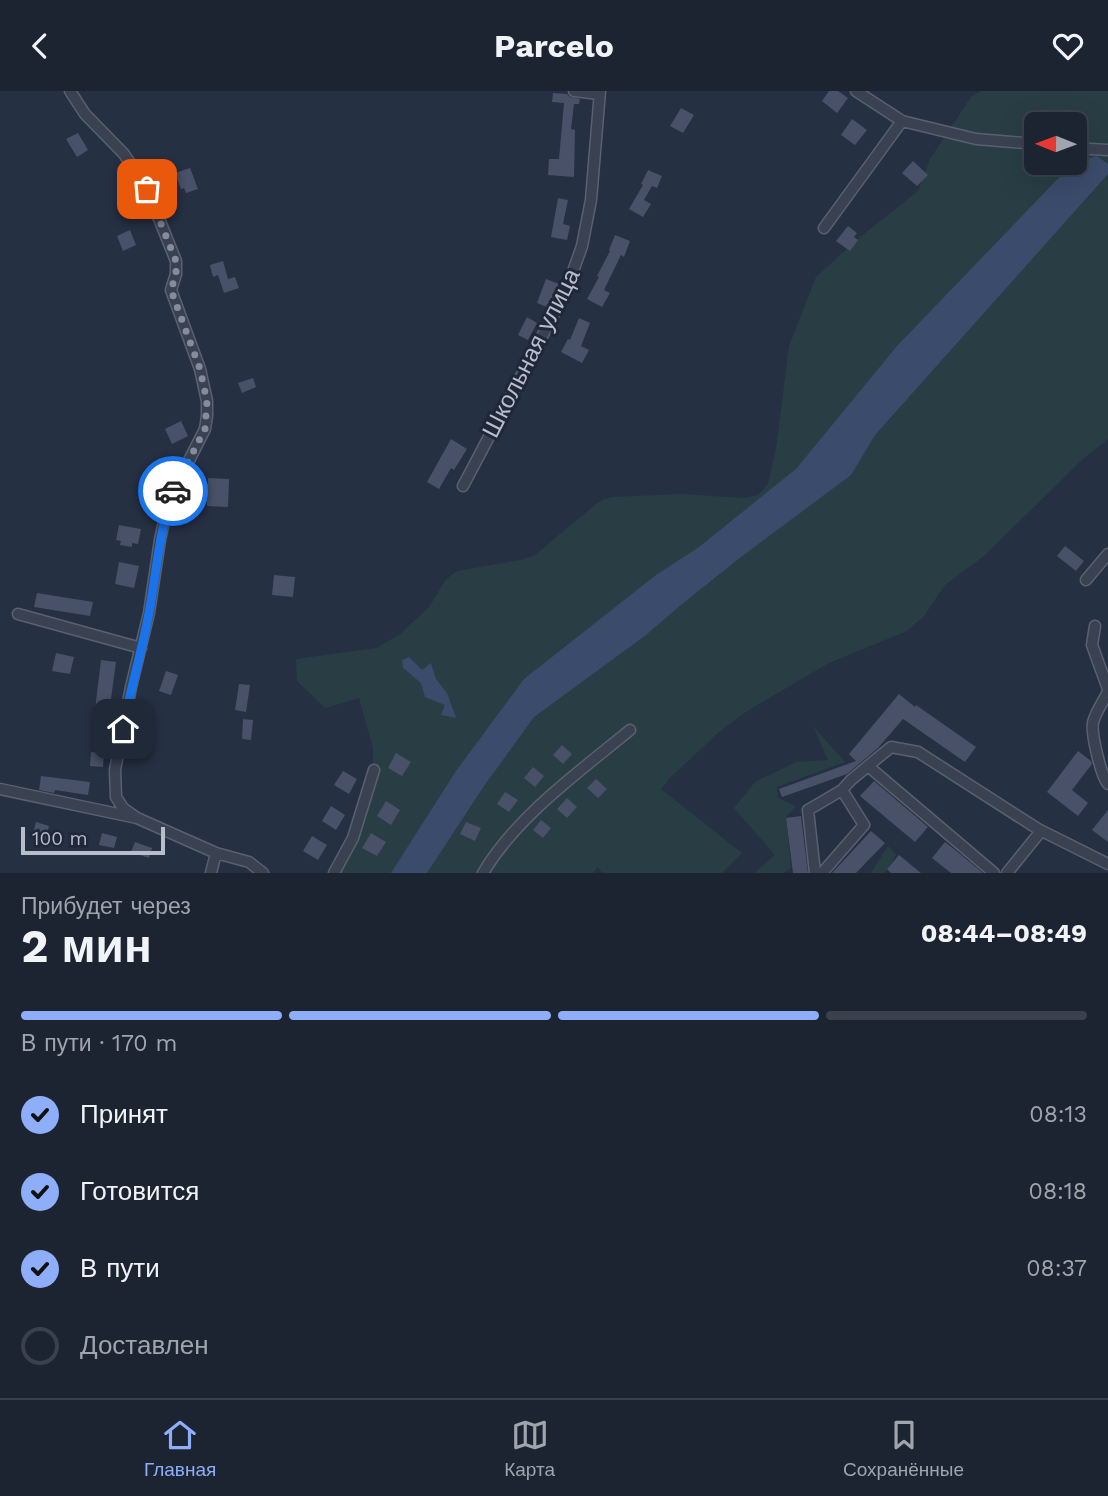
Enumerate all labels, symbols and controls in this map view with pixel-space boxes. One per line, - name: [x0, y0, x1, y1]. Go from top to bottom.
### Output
- icon: back: [21, 27, 59, 65]
- text: Parcelo: [494, 27, 614, 65]
- icon: heart: [1049, 27, 1087, 65]
- north arrow: [1024, 112, 1087, 175]
- map controls: [1024, 112, 1087, 175]
- pin: [117, 159, 177, 219]
- icon: bag: [128, 170, 166, 208]
- street label: Школьная улица: [476, 263, 586, 442]
- courier: [138, 456, 208, 526]
- icon: car: [154, 472, 192, 510]
- pin: [93, 699, 153, 759]
- icon: home: [104, 710, 142, 748]
- scale bar: [21, 824, 164, 856]
- text: 100 m: [32, 827, 88, 850]
- text: Прибудет через: [21, 893, 191, 920]
- text: 08:44–08:49: [921, 918, 1087, 948]
- text: 2 мин: [21, 919, 152, 973]
- text: В пути · 170 m: [21, 1030, 177, 1057]
- icon: check: [21, 1096, 59, 1134]
- text: Принят: [80, 1099, 168, 1129]
- text: 08:13: [1029, 1101, 1087, 1128]
- icon: check: [21, 1173, 59, 1211]
- text: Готовится: [80, 1176, 199, 1206]
- text: 08:18: [1029, 1178, 1087, 1205]
- icon: check: [21, 1250, 59, 1288]
- text: В пути: [80, 1253, 160, 1283]
- text: 08:37: [1026, 1255, 1087, 1282]
- text: Доставлен: [80, 1330, 209, 1360]
- tab: Главная: [144, 1416, 216, 1481]
- tab: Карта: [504, 1416, 555, 1481]
- tab: Сохранённые: [843, 1416, 964, 1481]

